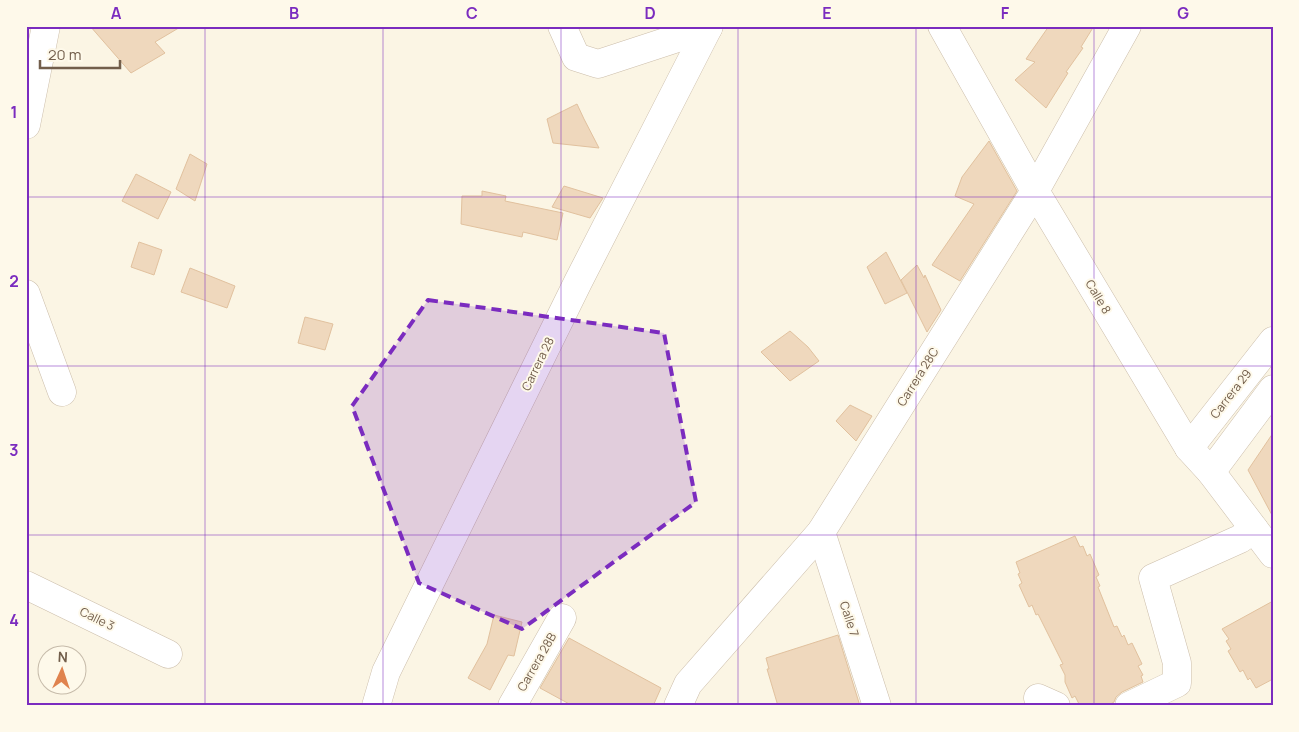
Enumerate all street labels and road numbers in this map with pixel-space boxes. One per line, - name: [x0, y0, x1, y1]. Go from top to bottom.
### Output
- street label: Calle 8: [1082, 276, 1115, 317]
- street label: Carrera 28: [517, 334, 558, 393]
- street label: Carrera 28C: [893, 344, 943, 409]
- street label: Carrera 29: [1206, 366, 1255, 422]
- street label: Calle 7: [836, 599, 863, 639]
- street label: Calle 3: [77, 603, 118, 634]
- street label: Carrera 28B: [513, 629, 560, 694]

